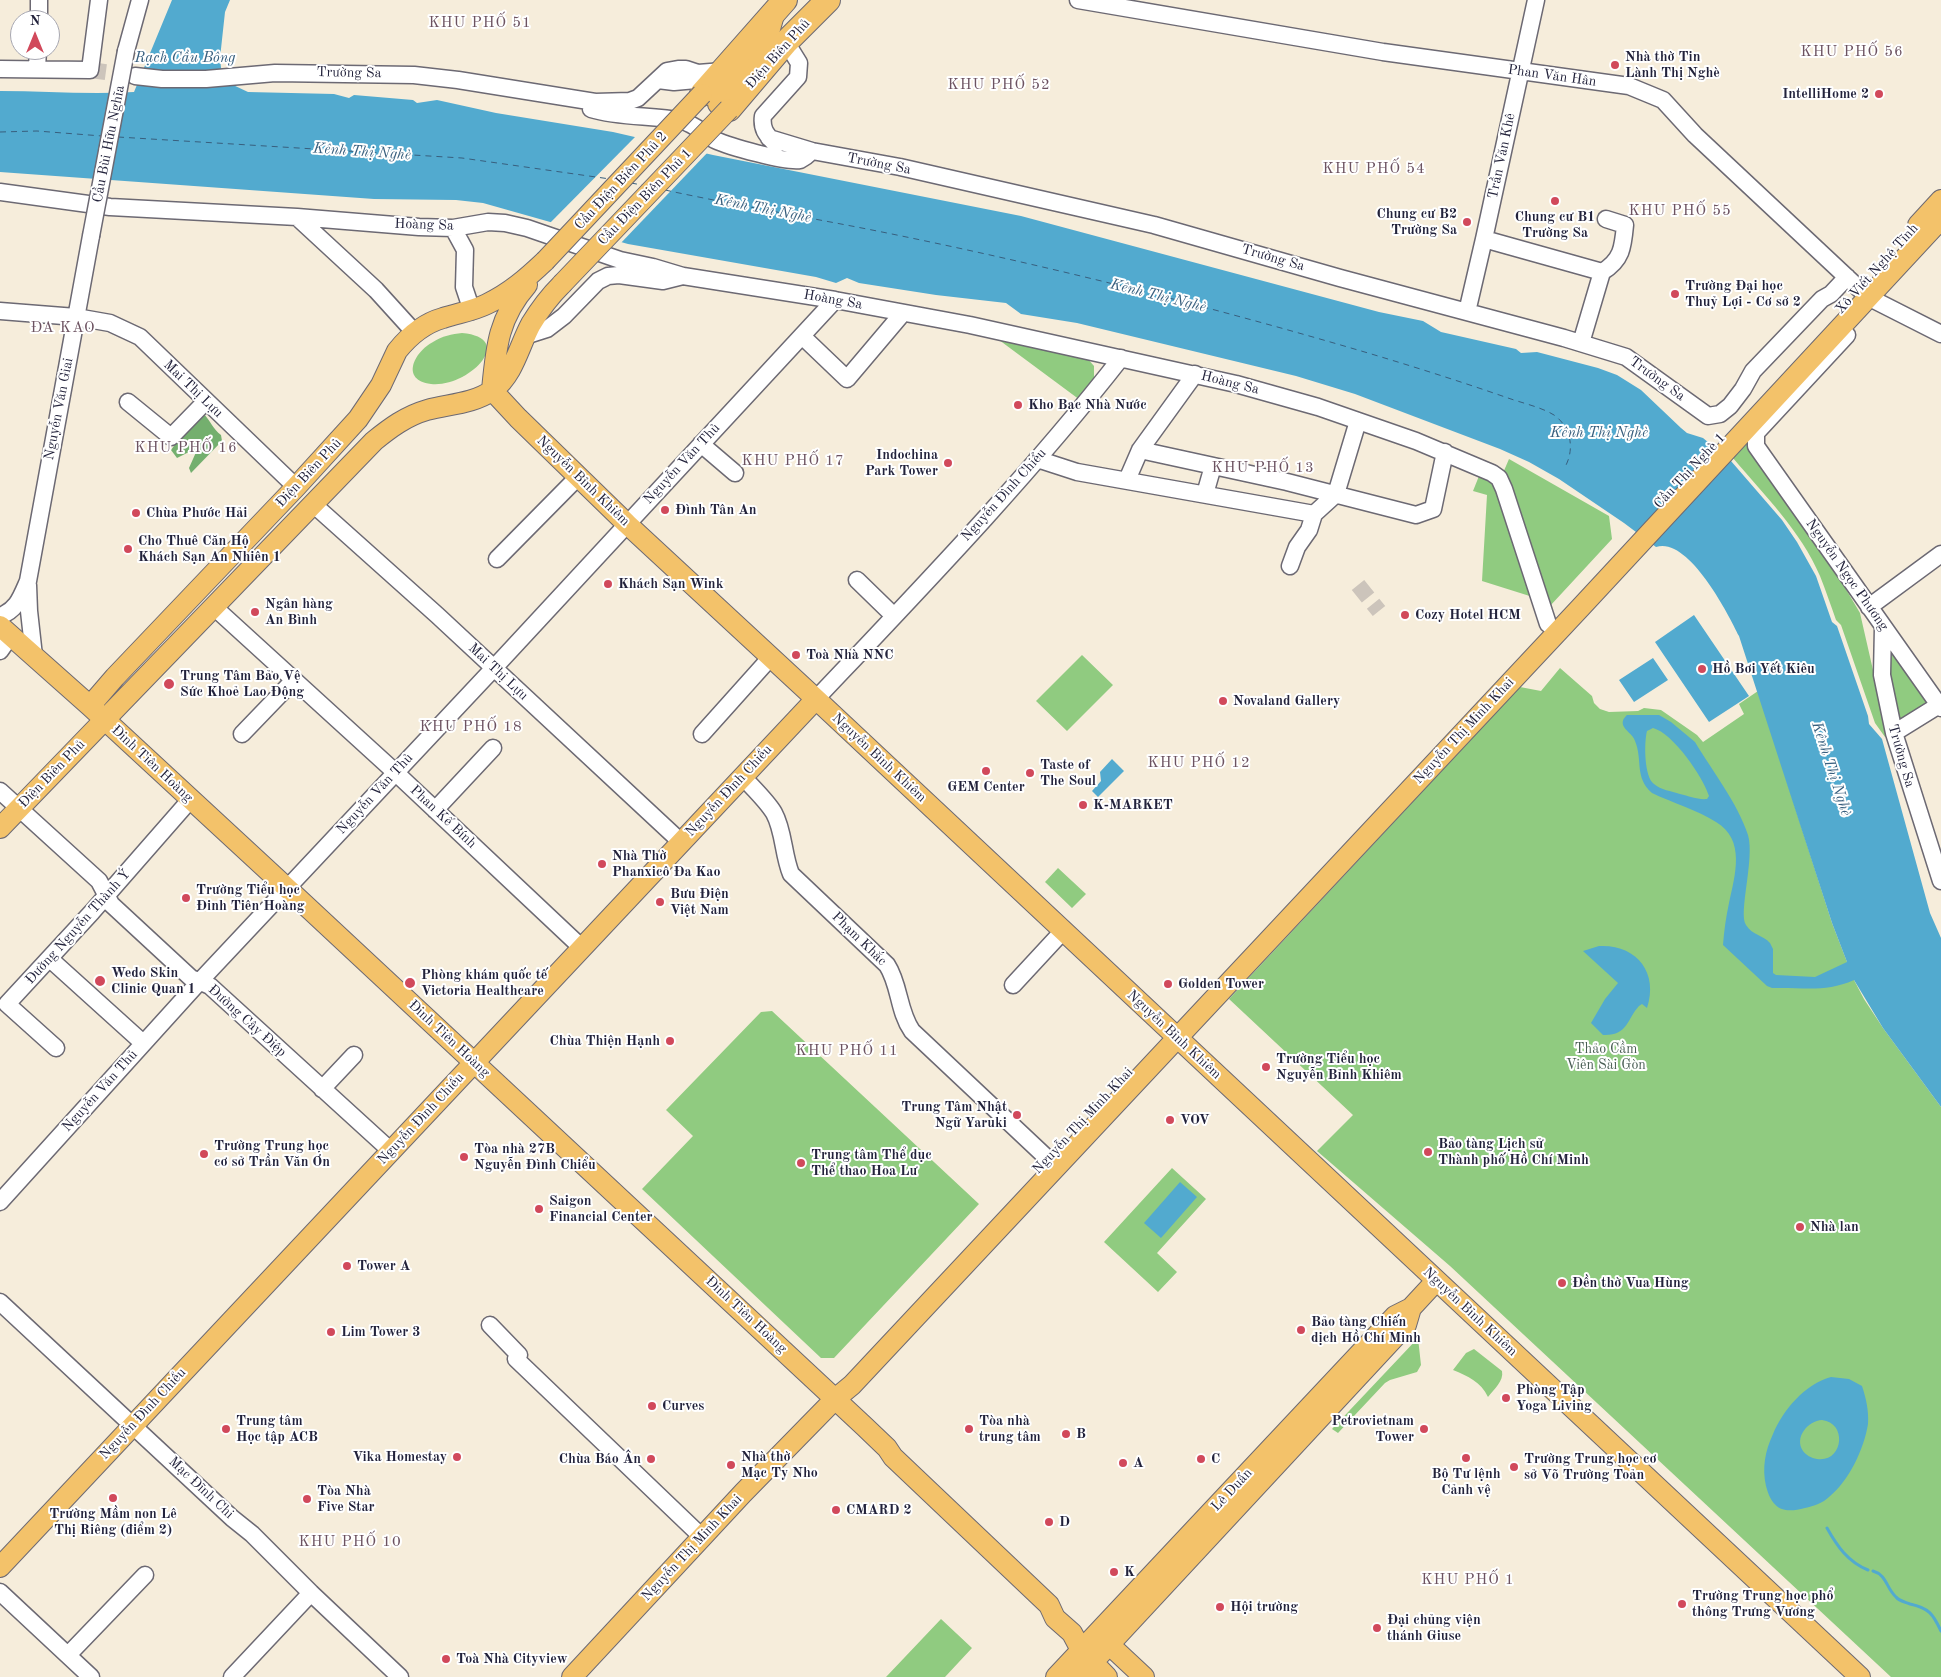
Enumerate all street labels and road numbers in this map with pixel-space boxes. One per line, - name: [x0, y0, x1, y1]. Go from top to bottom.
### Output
- street label: Điện Biên Phủ: [742, 16, 814, 92]
- street label: Phan Văn Hân: [1507, 61, 1597, 91]
- street label: Trường Sa: [316, 64, 382, 82]
- street label: Cầu Bùi Hữu Nghĩa: [89, 84, 129, 204]
- street label: Trần Văn Khê: [1485, 112, 1519, 200]
- street label: Cầu Điện Biên Phủ 2: [571, 128, 671, 234]
- street label: Cầu Điện Biên Phủ 1: [594, 145, 696, 249]
- street label: Trường Sa: [846, 150, 912, 178]
- street label: Hoàng Sa: [394, 216, 454, 234]
- street label: Xô Viết Nghệ Tĩnh: [1832, 220, 1922, 318]
- street label: Trường Sa: [1240, 241, 1306, 275]
- street label: Hoàng Sa: [802, 287, 864, 313]
- street label: Trường Sa: [1626, 353, 1688, 405]
- street label: Nguyễn Văn Giai: [41, 356, 77, 462]
- street label: Mai Thị Lựu: [160, 357, 226, 421]
- street label: Hoàng Sa: [1199, 368, 1261, 398]
- street label: Nguyễn Văn Thủ: [640, 420, 724, 508]
- street label: Cầu Thị Nghè 1: [1651, 430, 1729, 512]
- street label: Nguyễn Bỉnh Khiêm: [533, 432, 633, 530]
- street label: Ðiện Biên Phủ: [273, 435, 345, 511]
- street label: Nguyễn Đình Chiểu: [958, 445, 1050, 545]
- street label: Nguyễn Ngọc Phương: [1802, 516, 1892, 634]
- street label: Mai Thị Lựu: [464, 640, 532, 704]
- street label: Nguyễn Thị Minh Khai: [1410, 674, 1518, 788]
- street label: Nguyễn Bỉnh Khiêm: [828, 710, 930, 806]
- street label: Đinh Tiên Hoàng: [108, 722, 196, 806]
- street label: Trường Sa: [1884, 723, 1918, 789]
- street label: Điện Biên Phủ: [15, 736, 89, 812]
- street label: Nguyễn Đình Chiểu: [682, 742, 776, 840]
- street label: Nguyễn Văn Thủ: [333, 750, 417, 838]
- street label: Phan Kế Bính: [406, 782, 480, 852]
- street label: Đường Nguyễn Thành Ý: [22, 866, 134, 988]
- street label: Phạm Khắc: [828, 909, 890, 969]
- street label: Đường Cây Điệp: [204, 981, 290, 1061]
- street label: Nguyễn Bỉnh Khiêm: [1123, 987, 1225, 1083]
- street label: Đinh Tiên Hoàng: [405, 997, 493, 1081]
- street label: Nguyễn Văn Thủ: [59, 1047, 141, 1135]
- street label: Nguyễn Thị Minh Khai: [1029, 1064, 1137, 1178]
- street label: Nguyễn Đình Chiểu: [374, 1070, 468, 1168]
- street label: Nguyễn Bỉnh Khiêm: [1419, 1264, 1521, 1360]
- street label: Đinh Tiên Hoàng: [702, 1273, 790, 1357]
- street label: Nguyễn Đình Chiểu: [96, 1365, 190, 1463]
- street label: Mạc Đĩnh Chi: [165, 1454, 237, 1522]
- street label: Lê Duẩn: [1208, 1465, 1256, 1515]
- street label: Nguyễn Thị Minh Khai: [638, 1491, 746, 1605]

